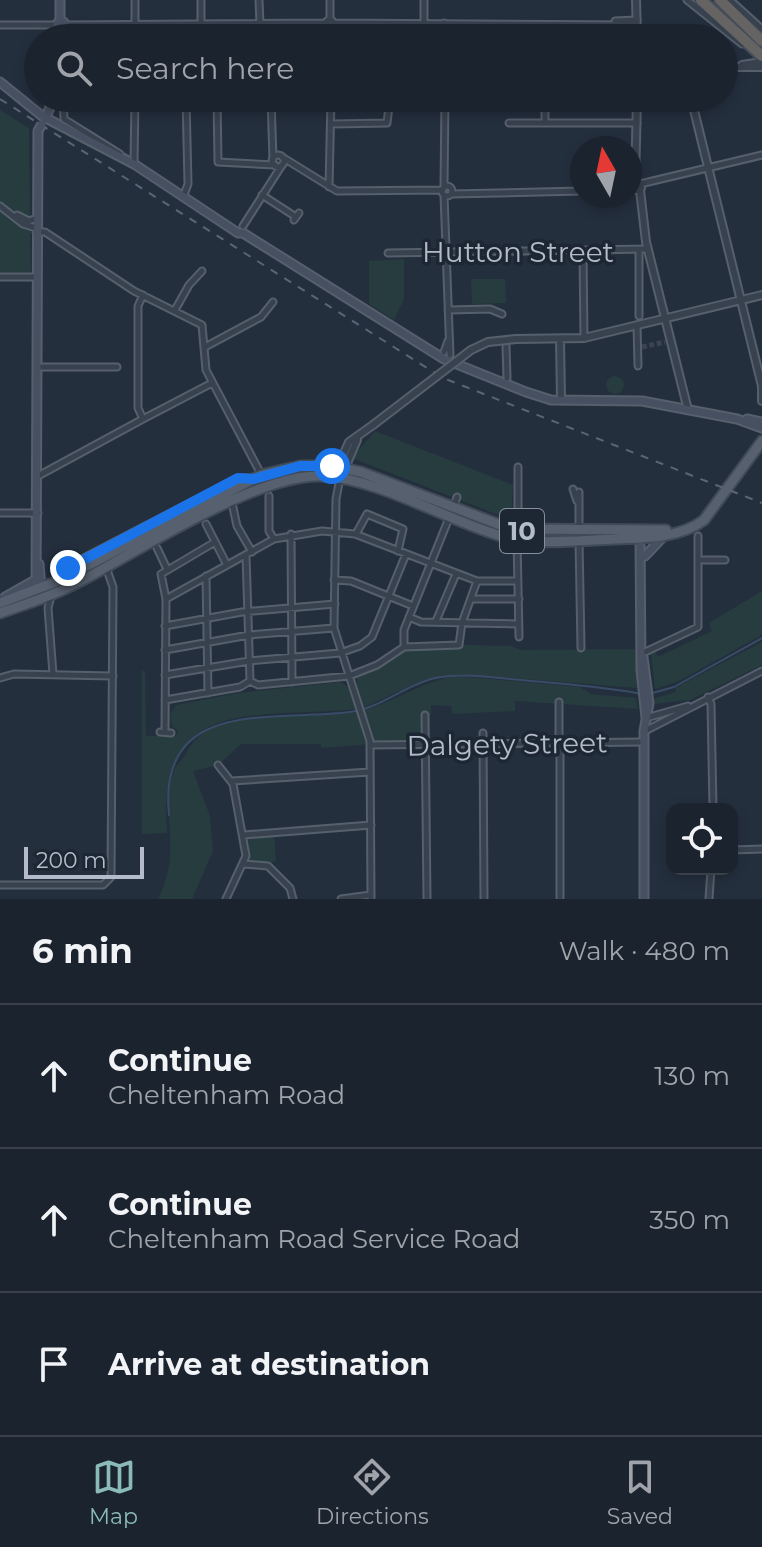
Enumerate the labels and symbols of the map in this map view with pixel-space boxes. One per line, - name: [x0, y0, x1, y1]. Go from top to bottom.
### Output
- north arrow: [570, 136, 642, 208]
- street label: Hutton Street: [422, 235, 614, 269]
- route start: [314, 448, 350, 484]
- road number: 10: [500, 509, 544, 553]
- route end: [50, 550, 86, 586]
- street label: Dalgety Street: [406, 725, 608, 763]
- scale bar: [24, 843, 144, 879]

